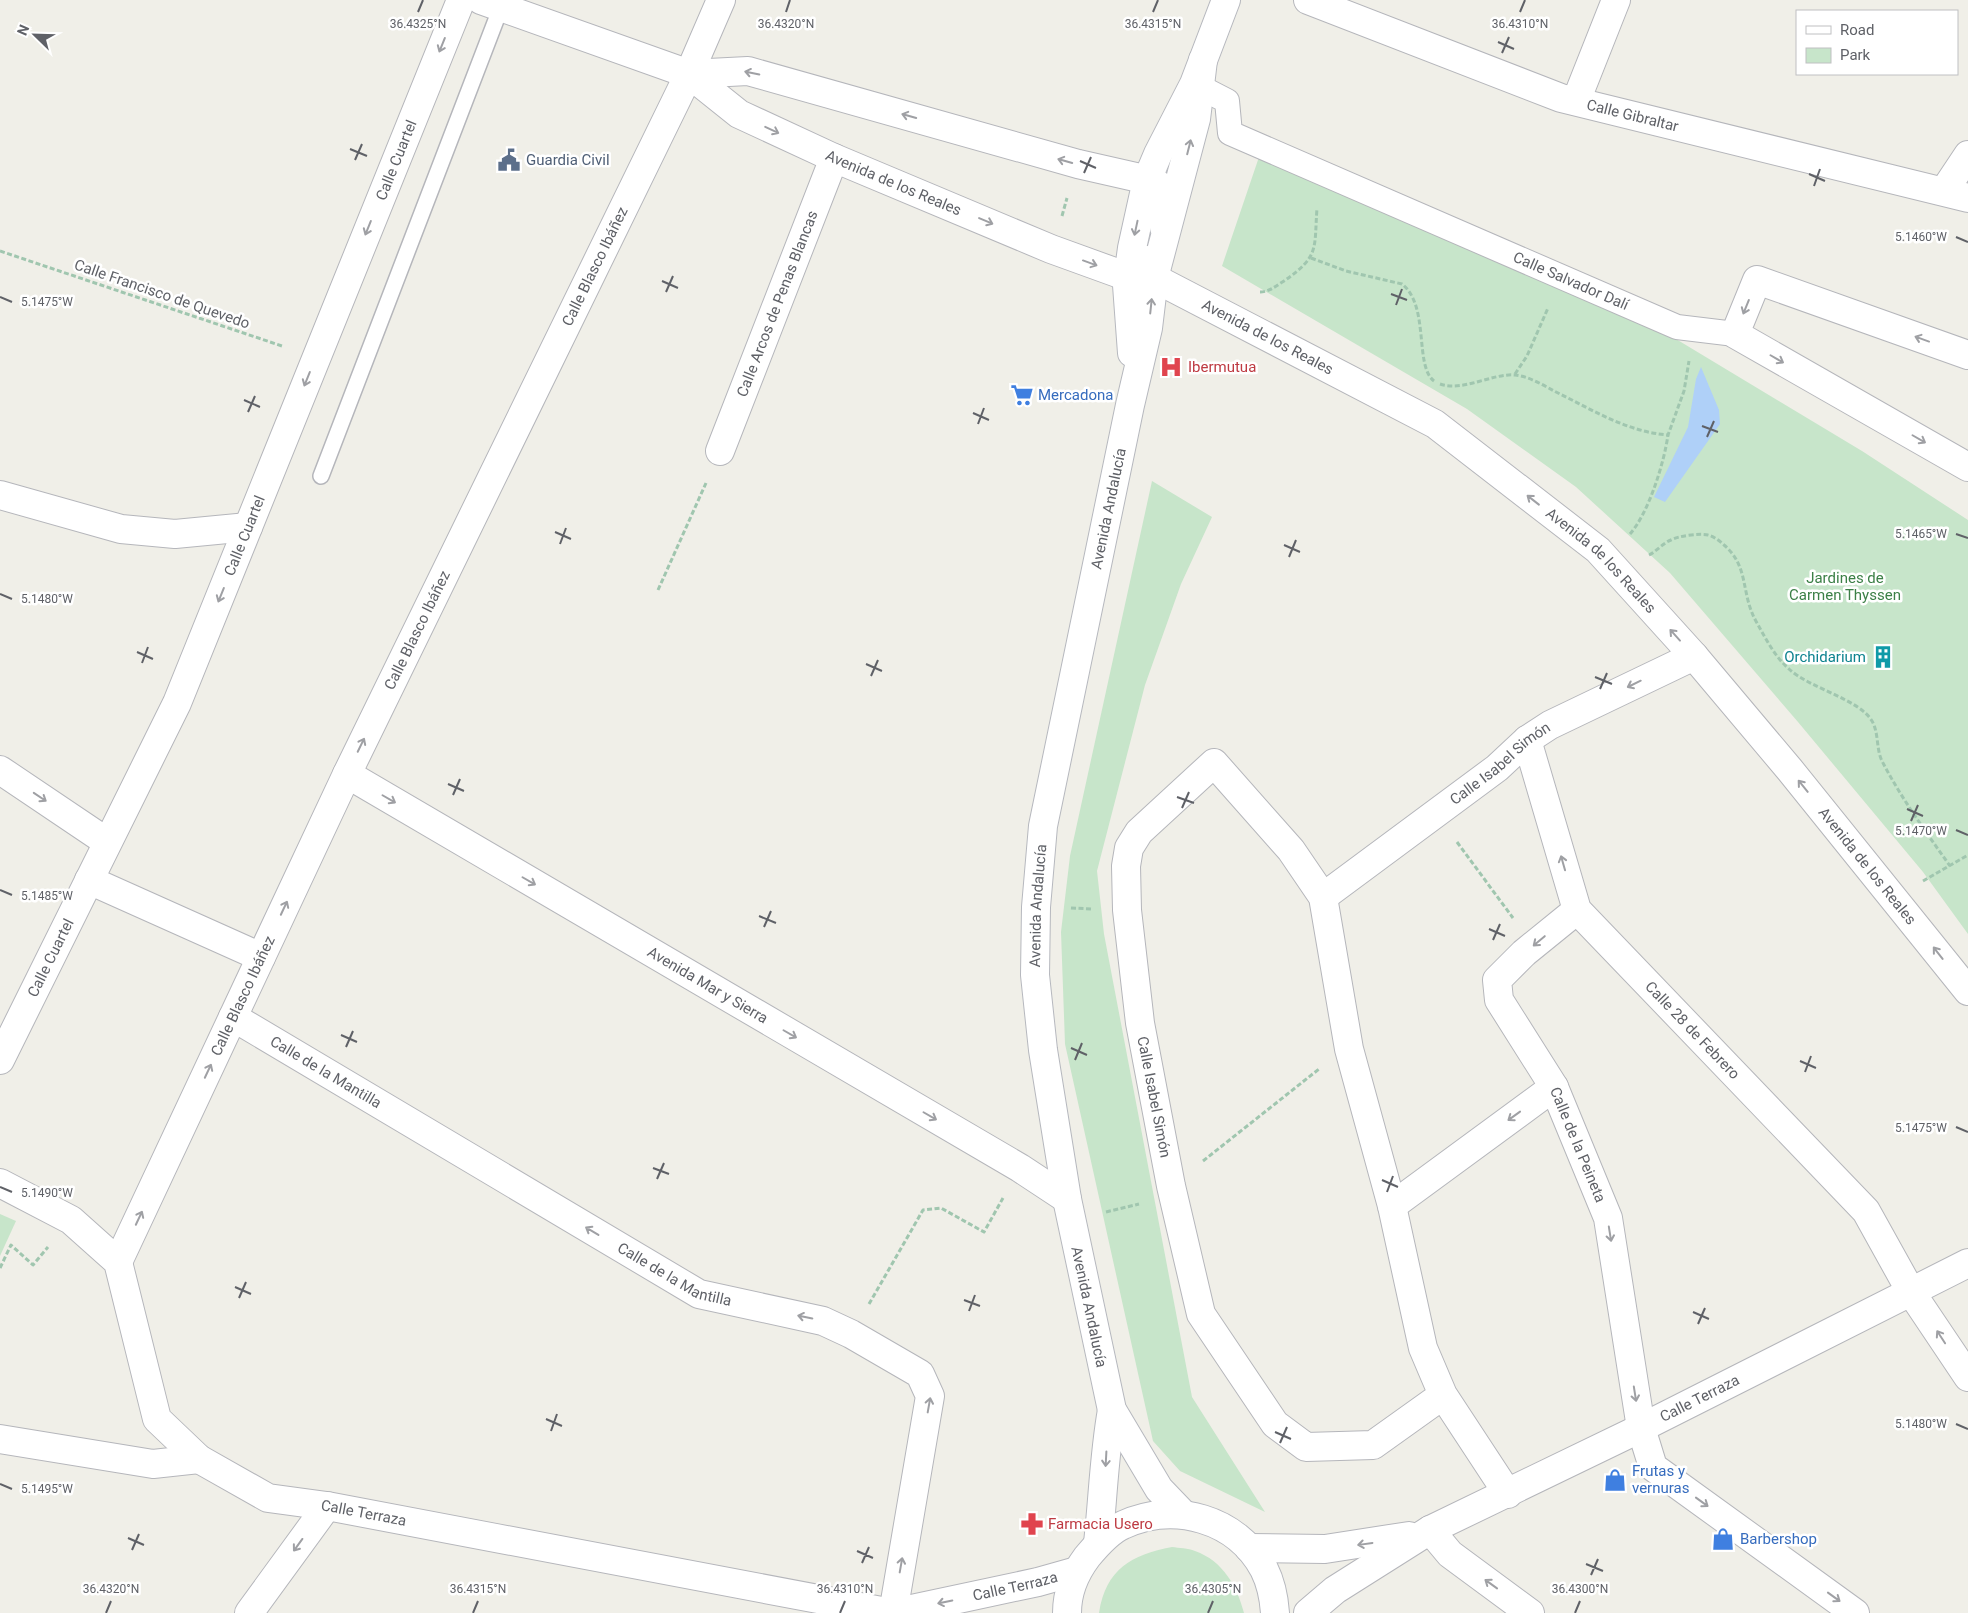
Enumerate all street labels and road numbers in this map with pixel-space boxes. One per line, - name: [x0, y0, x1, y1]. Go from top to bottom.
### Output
- street label: Calle Gibraltar: [1585, 96, 1680, 136]
- street label: Calle Cuartel: [372, 117, 421, 203]
- street label: Avenida de los Reales: [823, 146, 964, 219]
- street label: Calle Blasco Ibáñez: [558, 204, 632, 329]
- street label: Calle Arcos de Penas Blancas: [733, 208, 822, 399]
- street label: Calle Salvador Dalí: [1510, 248, 1633, 315]
- street label: Calle Francisco de Quevedo: [72, 255, 252, 333]
- street label: Avenida de los Reales: [1199, 295, 1336, 379]
- street label: Avenida Andalucía: [1087, 446, 1130, 571]
- street label: Calle Cuartel: [220, 493, 269, 578]
- street label: Avenida de los Reales: [1542, 504, 1660, 617]
- street label: Calle Blasco Ibáñez: [380, 568, 454, 693]
- street label: Calle Isabel Simón: [1446, 718, 1554, 809]
- street label: Avenida de los Reales: [1815, 804, 1920, 928]
- street label: Avenida Andalucía: [1026, 843, 1050, 967]
- street label: Calle Cuartel: [24, 916, 78, 1000]
- street label: Calle Blasco Ibáñez: [207, 933, 279, 1059]
- street label: Avenida Mar y Sierra: [644, 943, 771, 1027]
- street label: Calle 28 de Febrero: [1641, 978, 1744, 1083]
- street label: Calle de la Mantilla: [267, 1032, 385, 1112]
- street label: Calle Isabel Simón: [1133, 1035, 1175, 1159]
- street label: Calle de la Peineta: [1546, 1085, 1610, 1205]
- street label: Calle de la Mantilla: [614, 1239, 733, 1310]
- street label: Avenida Andalucía: [1067, 1245, 1111, 1369]
- street label: Calle Terraza: [1657, 1371, 1742, 1426]
- street label: Calle Terraza: [320, 1496, 408, 1530]
- street label: Calle Terraza: [971, 1568, 1060, 1605]

